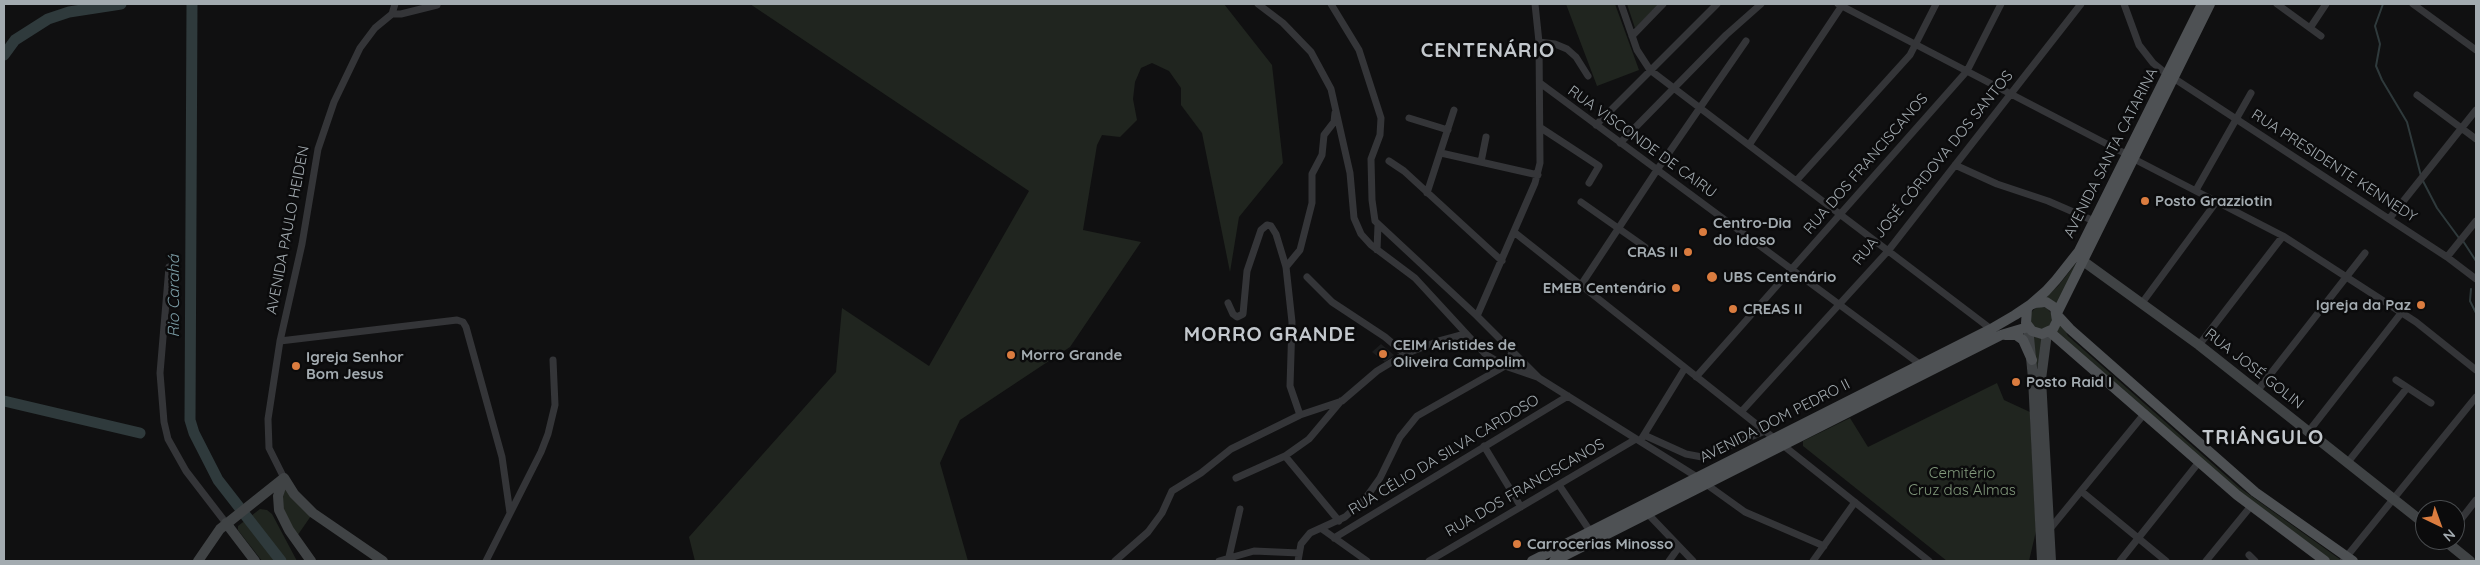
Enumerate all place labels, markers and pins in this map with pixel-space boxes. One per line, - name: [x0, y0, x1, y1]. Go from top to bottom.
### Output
- place label: Posto Grazziotin: [2155, 192, 2272, 210]
- marker: Posto Grazziotin: [2139, 195, 2151, 207]
- place label: Centro-Dia do Idoso: [1713, 214, 1791, 249]
- marker: Centro-Dia do Idoso: [1697, 226, 1709, 238]
- place label: CRAS II: [1627, 243, 1678, 261]
- marker: CRAS II: [1682, 246, 1694, 258]
- place label: UBS Centenário: [1723, 268, 1836, 286]
- marker: UBS Centenário: [1705, 270, 1719, 284]
- place label: EMEB Centenário: [1543, 279, 1666, 297]
- marker: EMEB Centenário: [1670, 282, 1682, 294]
- place label: Igreja da Paz: [2316, 296, 2411, 314]
- marker: Igreja da Paz: [2415, 299, 2427, 311]
- place label: CREAS II: [1743, 300, 1802, 318]
- marker: CREAS II: [1727, 303, 1739, 315]
- place label: CEIM Aristides de Oliveira Campolim: [1393, 336, 1526, 371]
- place label: Morro Grande: [1021, 346, 1122, 364]
- place label: Igreja Senhor Bom Jesus: [306, 348, 404, 383]
- marker: CEIM Aristides de Oliveira Campolim: [1377, 348, 1389, 360]
- marker: Morro Grande: [1005, 349, 1017, 361]
- marker: Igreja Senhor Bom Jesus: [290, 360, 302, 372]
- place label: Posto Raid I: [2026, 373, 2112, 391]
- marker: Posto Raid I: [2010, 376, 2022, 388]
- place label: Carrocerias Minosso: [1527, 535, 1673, 553]
- marker: Carrocerias Minosso: [1511, 538, 1523, 550]

